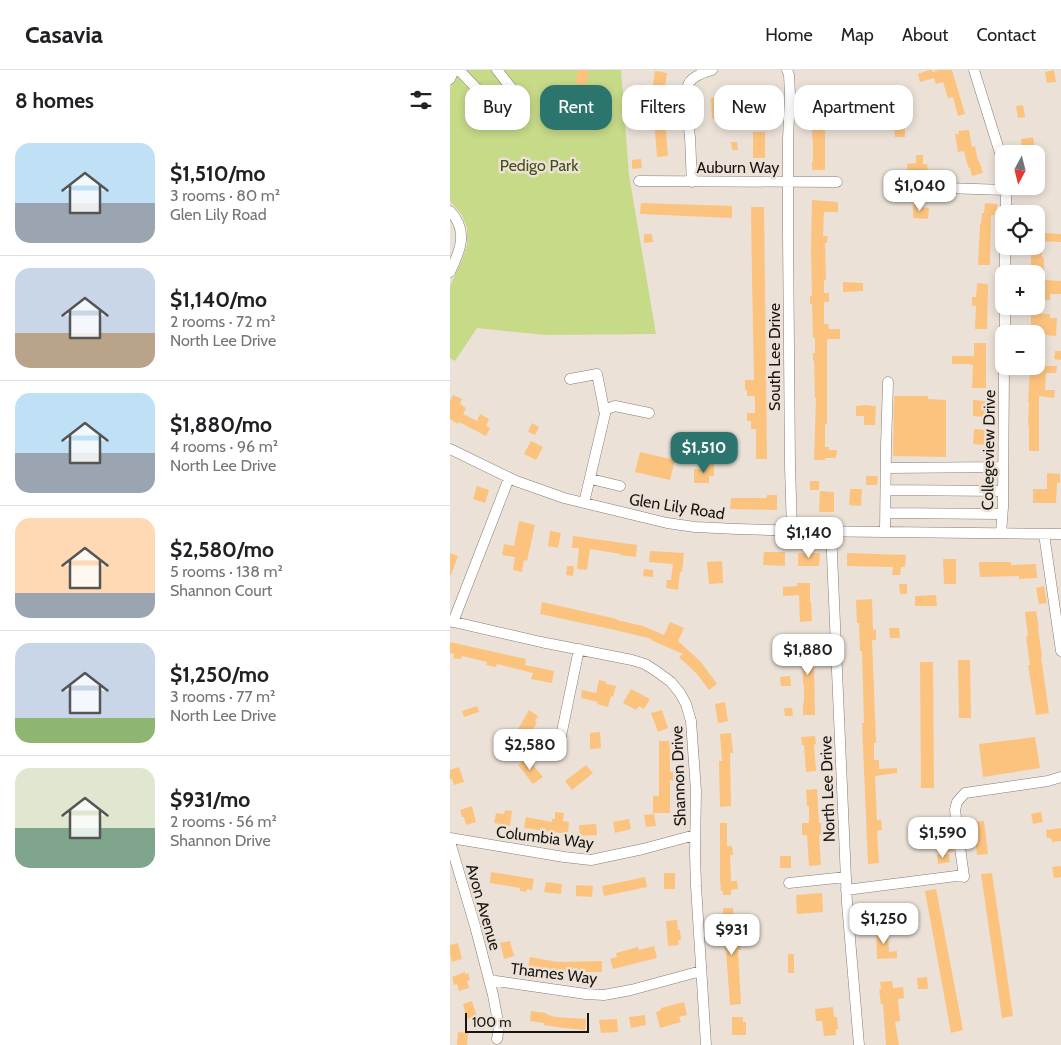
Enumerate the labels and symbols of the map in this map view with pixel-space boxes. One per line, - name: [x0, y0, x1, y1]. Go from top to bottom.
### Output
- north arrow: [995, 145, 1045, 195]
- park label: Pedigo Park: [500, 156, 579, 175]
- street label: Auburn Way: [697, 158, 779, 177]
- pin: $1,040: [879, 170, 961, 212]
- street label: South Lee Drive: [765, 303, 784, 411]
- street label: Collegeview Drive: [978, 389, 999, 511]
- pin: $1,510: [663, 432, 745, 474]
- street label: Glen Lily Road: [628, 490, 726, 523]
- pin: $1,140: [768, 516, 850, 559]
- pin: $1,880: [767, 634, 849, 676]
- street label: Shannon Drive: [667, 725, 690, 827]
- pin: $2,580: [489, 728, 571, 771]
- street label: North Lee Drive: [816, 736, 839, 842]
- pin: $1,590: [902, 816, 984, 859]
- street label: Columbia Way: [495, 822, 595, 853]
- street label: Avon Avenue: [462, 862, 505, 953]
- pin: $1,250: [843, 902, 925, 945]
- pin: $931: [702, 914, 762, 956]
- street label: Thames Way: [510, 959, 598, 988]
- scale bar: [465, 1010, 589, 1033]

